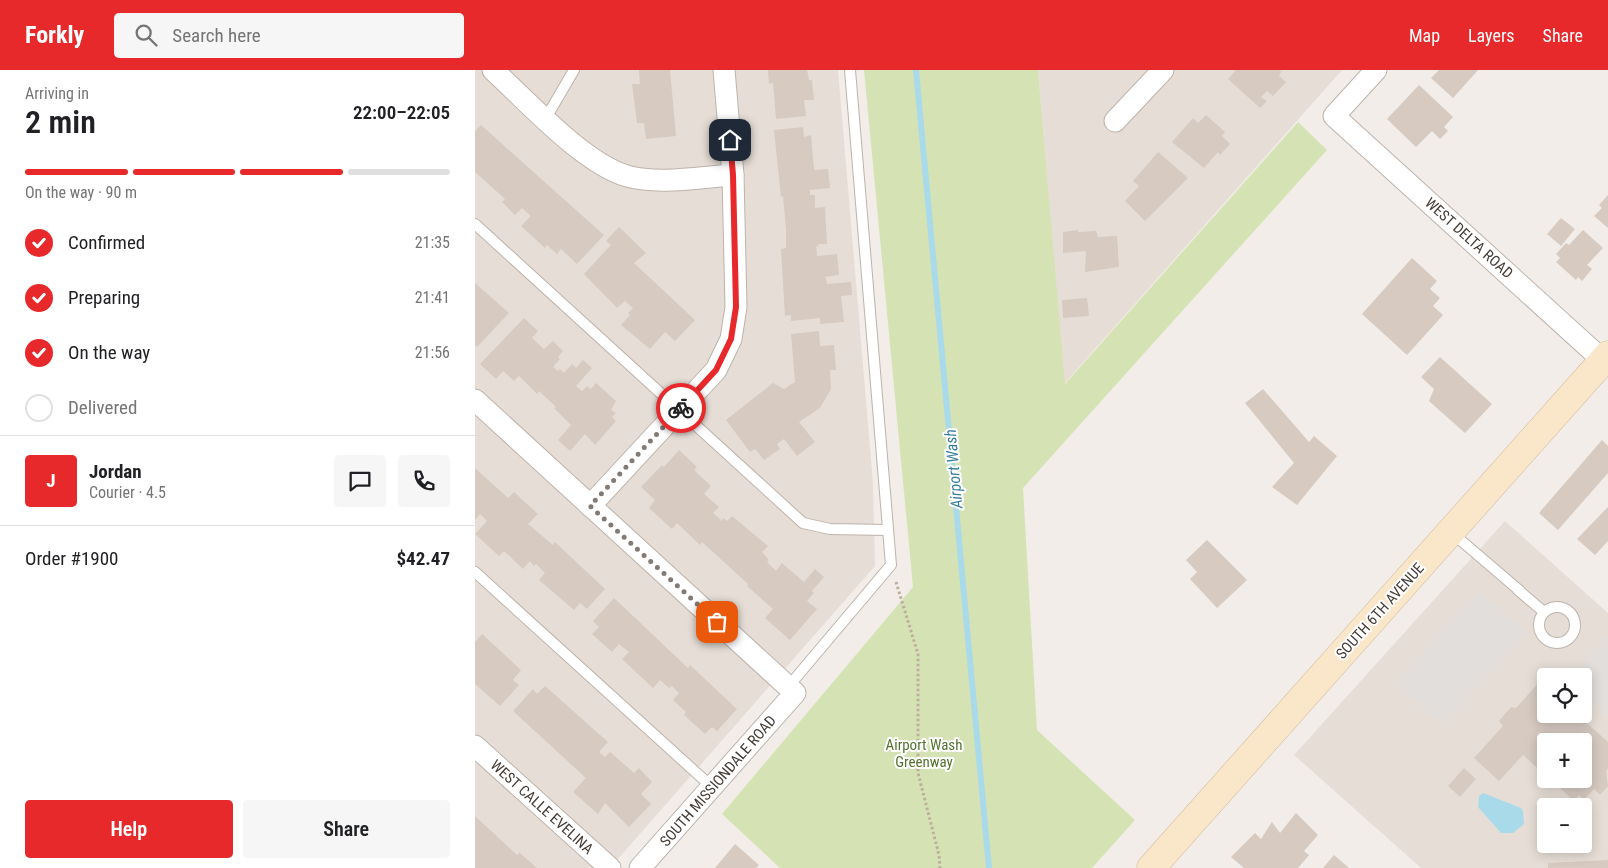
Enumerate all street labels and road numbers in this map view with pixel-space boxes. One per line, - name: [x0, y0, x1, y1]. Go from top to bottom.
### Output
- street label: WEST DELTA ROAD: [1421, 194, 1517, 282]
- street label: SOUTH 6TH AVENUE: [1332, 559, 1428, 663]
- street label: SOUTH MISSIONDALE ROAD: [656, 712, 780, 850]
- street label: WEST CALLE EVELINA: [487, 756, 597, 858]

